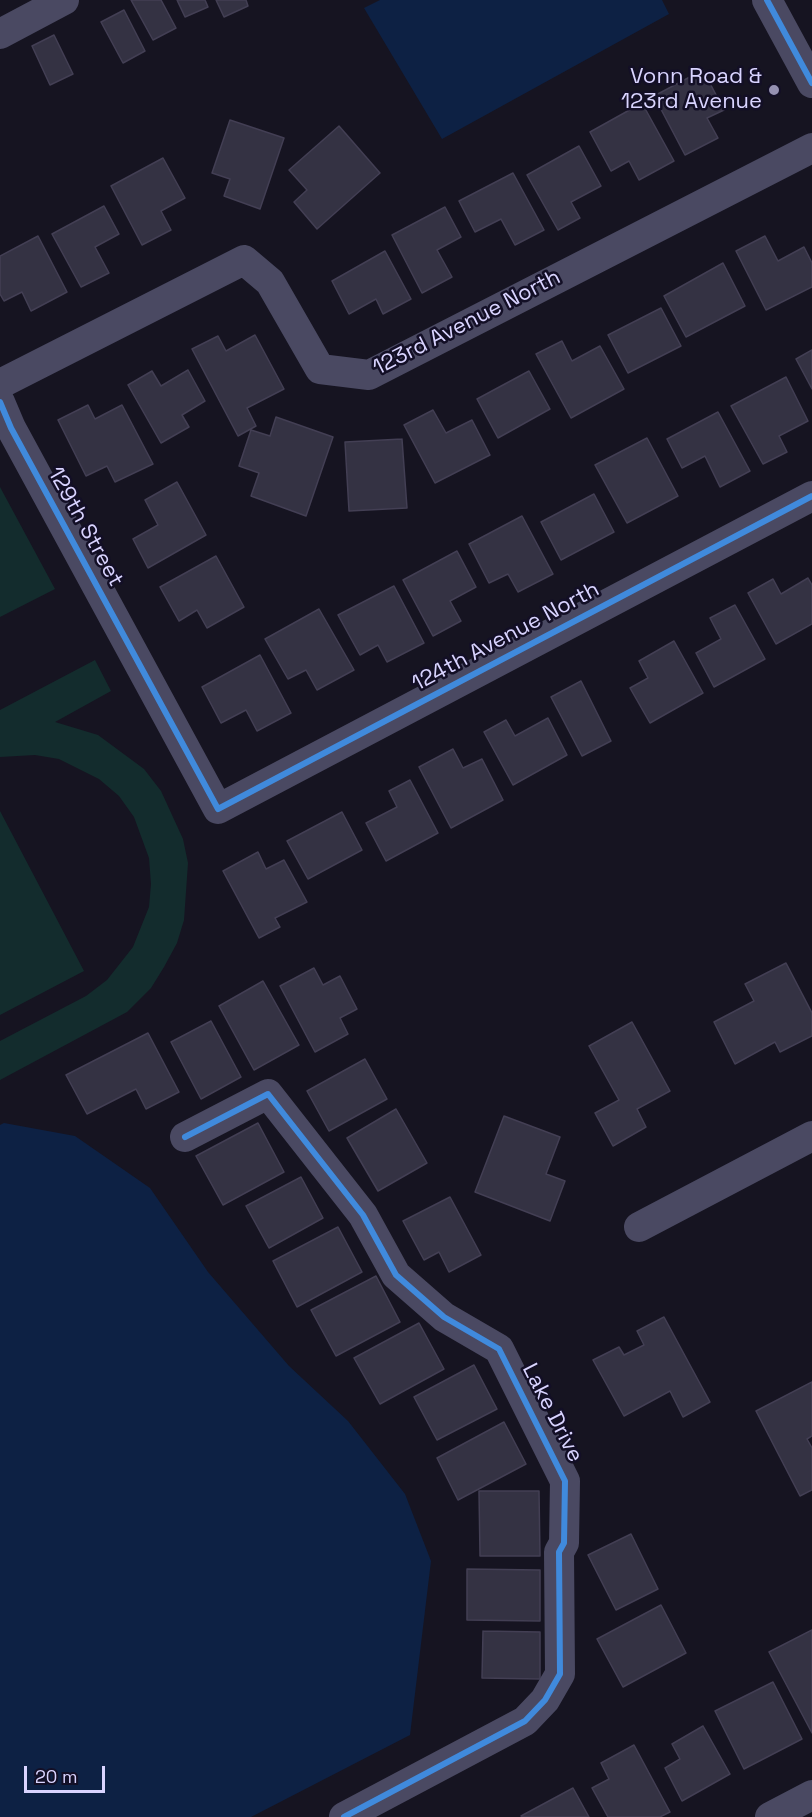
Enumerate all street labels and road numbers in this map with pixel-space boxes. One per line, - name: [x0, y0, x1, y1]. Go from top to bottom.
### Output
- street label: 123rd Avenue North: [369, 264, 565, 382]
- street label: 129th Street: [41, 463, 129, 591]
- street label: 124th Avenue North: [408, 576, 604, 698]
- street label: Lake Drive: [516, 1359, 588, 1467]

